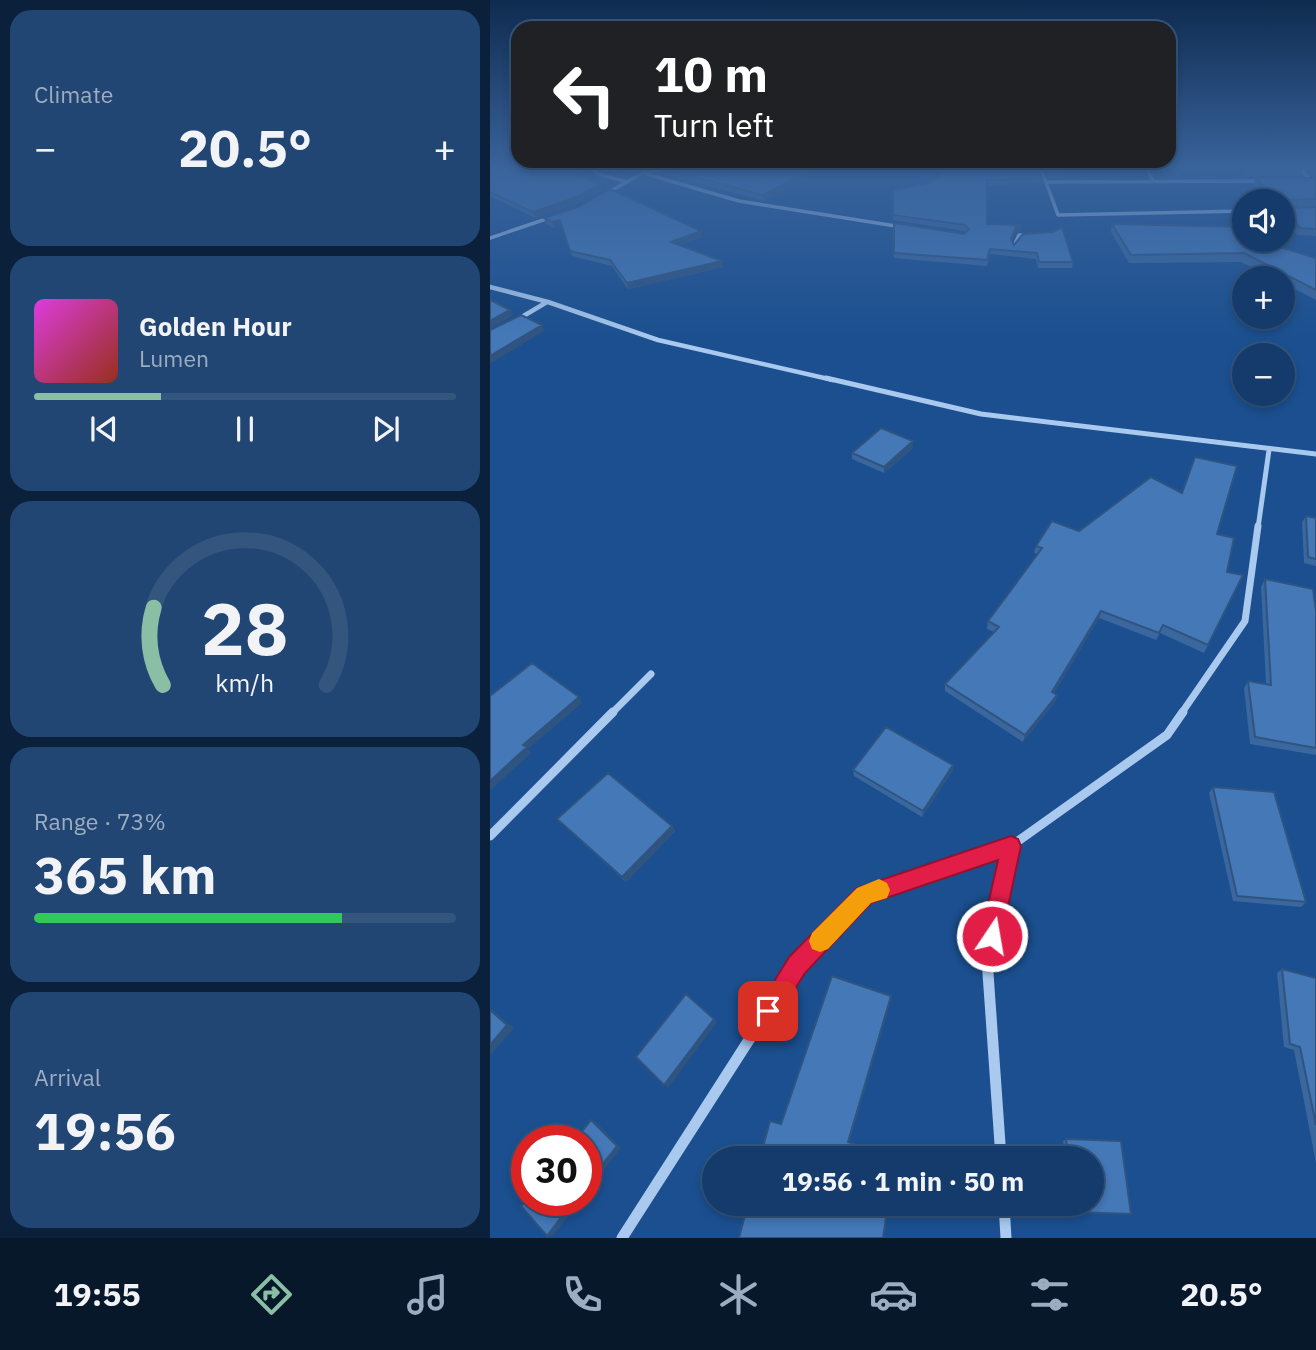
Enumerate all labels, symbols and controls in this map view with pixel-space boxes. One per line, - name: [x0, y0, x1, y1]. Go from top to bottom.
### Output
- text: 10 m: [654, 42, 768, 105]
- icon: left: [539, 49, 630, 140]
- text: Climate: [34, 79, 113, 109]
- text: Turn left: [654, 104, 774, 146]
- text: 20.5°: [178, 114, 312, 181]
- text: −: [34, 123, 57, 172]
- text: +: [433, 123, 456, 172]
- map controls: [1232, 189, 1295, 406]
- button: sound: [1232, 189, 1295, 252]
- button: +: [1232, 266, 1295, 329]
- text: Golden Hour: [139, 309, 292, 343]
- text: Lumen: [139, 343, 209, 373]
- button: −: [1232, 343, 1295, 406]
- icon: previous: [85, 410, 123, 448]
- icon: pause: [226, 410, 264, 448]
- icon: next: [367, 410, 405, 448]
- text: 28: [201, 580, 289, 675]
- text: km/h: [216, 666, 274, 699]
- text: Range · 73%: [34, 806, 166, 836]
- text: 365 km: [34, 841, 216, 908]
- position arrow: [955, 899, 1029, 973]
- pin: [738, 981, 798, 1041]
- icon: arrive: [749, 992, 787, 1030]
- text: Arrival: [34, 1062, 101, 1092]
- text: 19:56: [34, 1097, 176, 1164]
- speed limit sign: 30: [511, 1125, 602, 1216]
- text: 19:56 · 1 min · 50 m: [782, 1164, 1024, 1198]
- icon: directions: [247, 1270, 296, 1319]
- icon: music: [403, 1270, 452, 1319]
- icon: phone: [558, 1270, 607, 1319]
- icon: climate: [714, 1270, 763, 1319]
- icon: car: [869, 1270, 918, 1319]
- icon: filters: [1025, 1270, 1074, 1319]
- text: 19:55: [53, 1273, 141, 1315]
- text: 20.5°: [1180, 1273, 1263, 1315]

